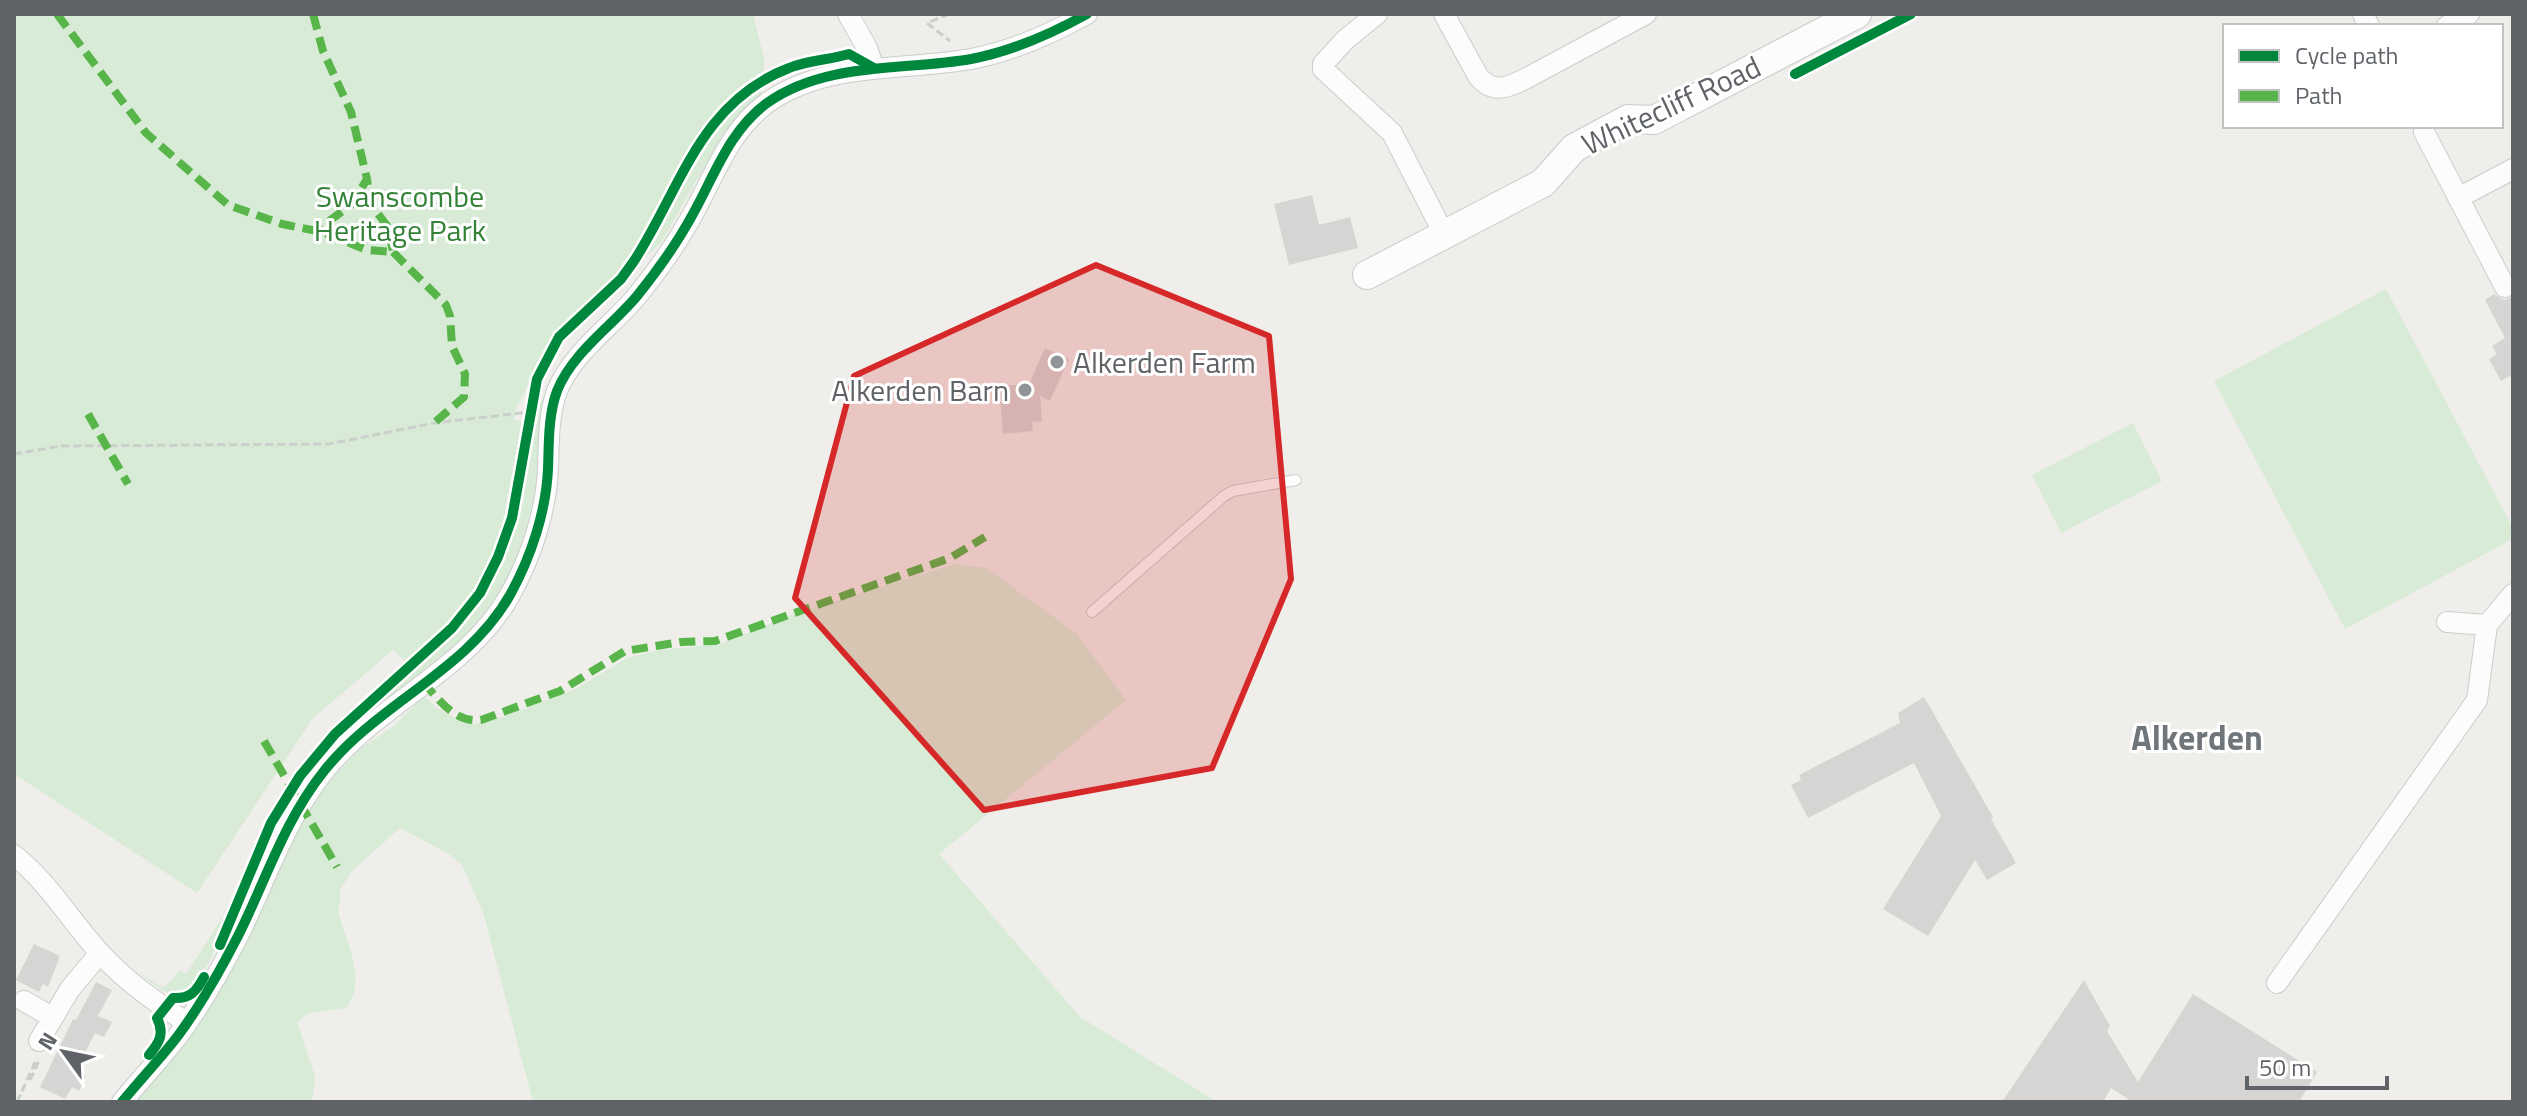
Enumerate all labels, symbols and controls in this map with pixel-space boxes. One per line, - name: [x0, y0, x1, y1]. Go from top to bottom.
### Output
- legend: [2223, 24, 2503, 128]
- text: Cycle path: [2295, 37, 2398, 73]
- street label: Whitecliff Road: [1574, 43, 1768, 167]
- text: Path: [2295, 77, 2342, 113]
- park label: Swanscombe Heritage Park: [314, 173, 486, 253]
- place label: Alkerden Farm: [1073, 339, 1256, 385]
- marker: Alkerden Farm: [1048, 353, 1066, 371]
- place label: Alkerden Barn: [831, 367, 1009, 413]
- marker: Alkerden Barn: [1016, 381, 1034, 399]
- district label: Alkerden: [2131, 711, 2263, 763]
- north arrow: [24, 1012, 104, 1092]
- text: N: [29, 1025, 66, 1057]
- scale bar: [2247, 1040, 2387, 1090]
- text: 50 m: [2259, 1049, 2311, 1085]

